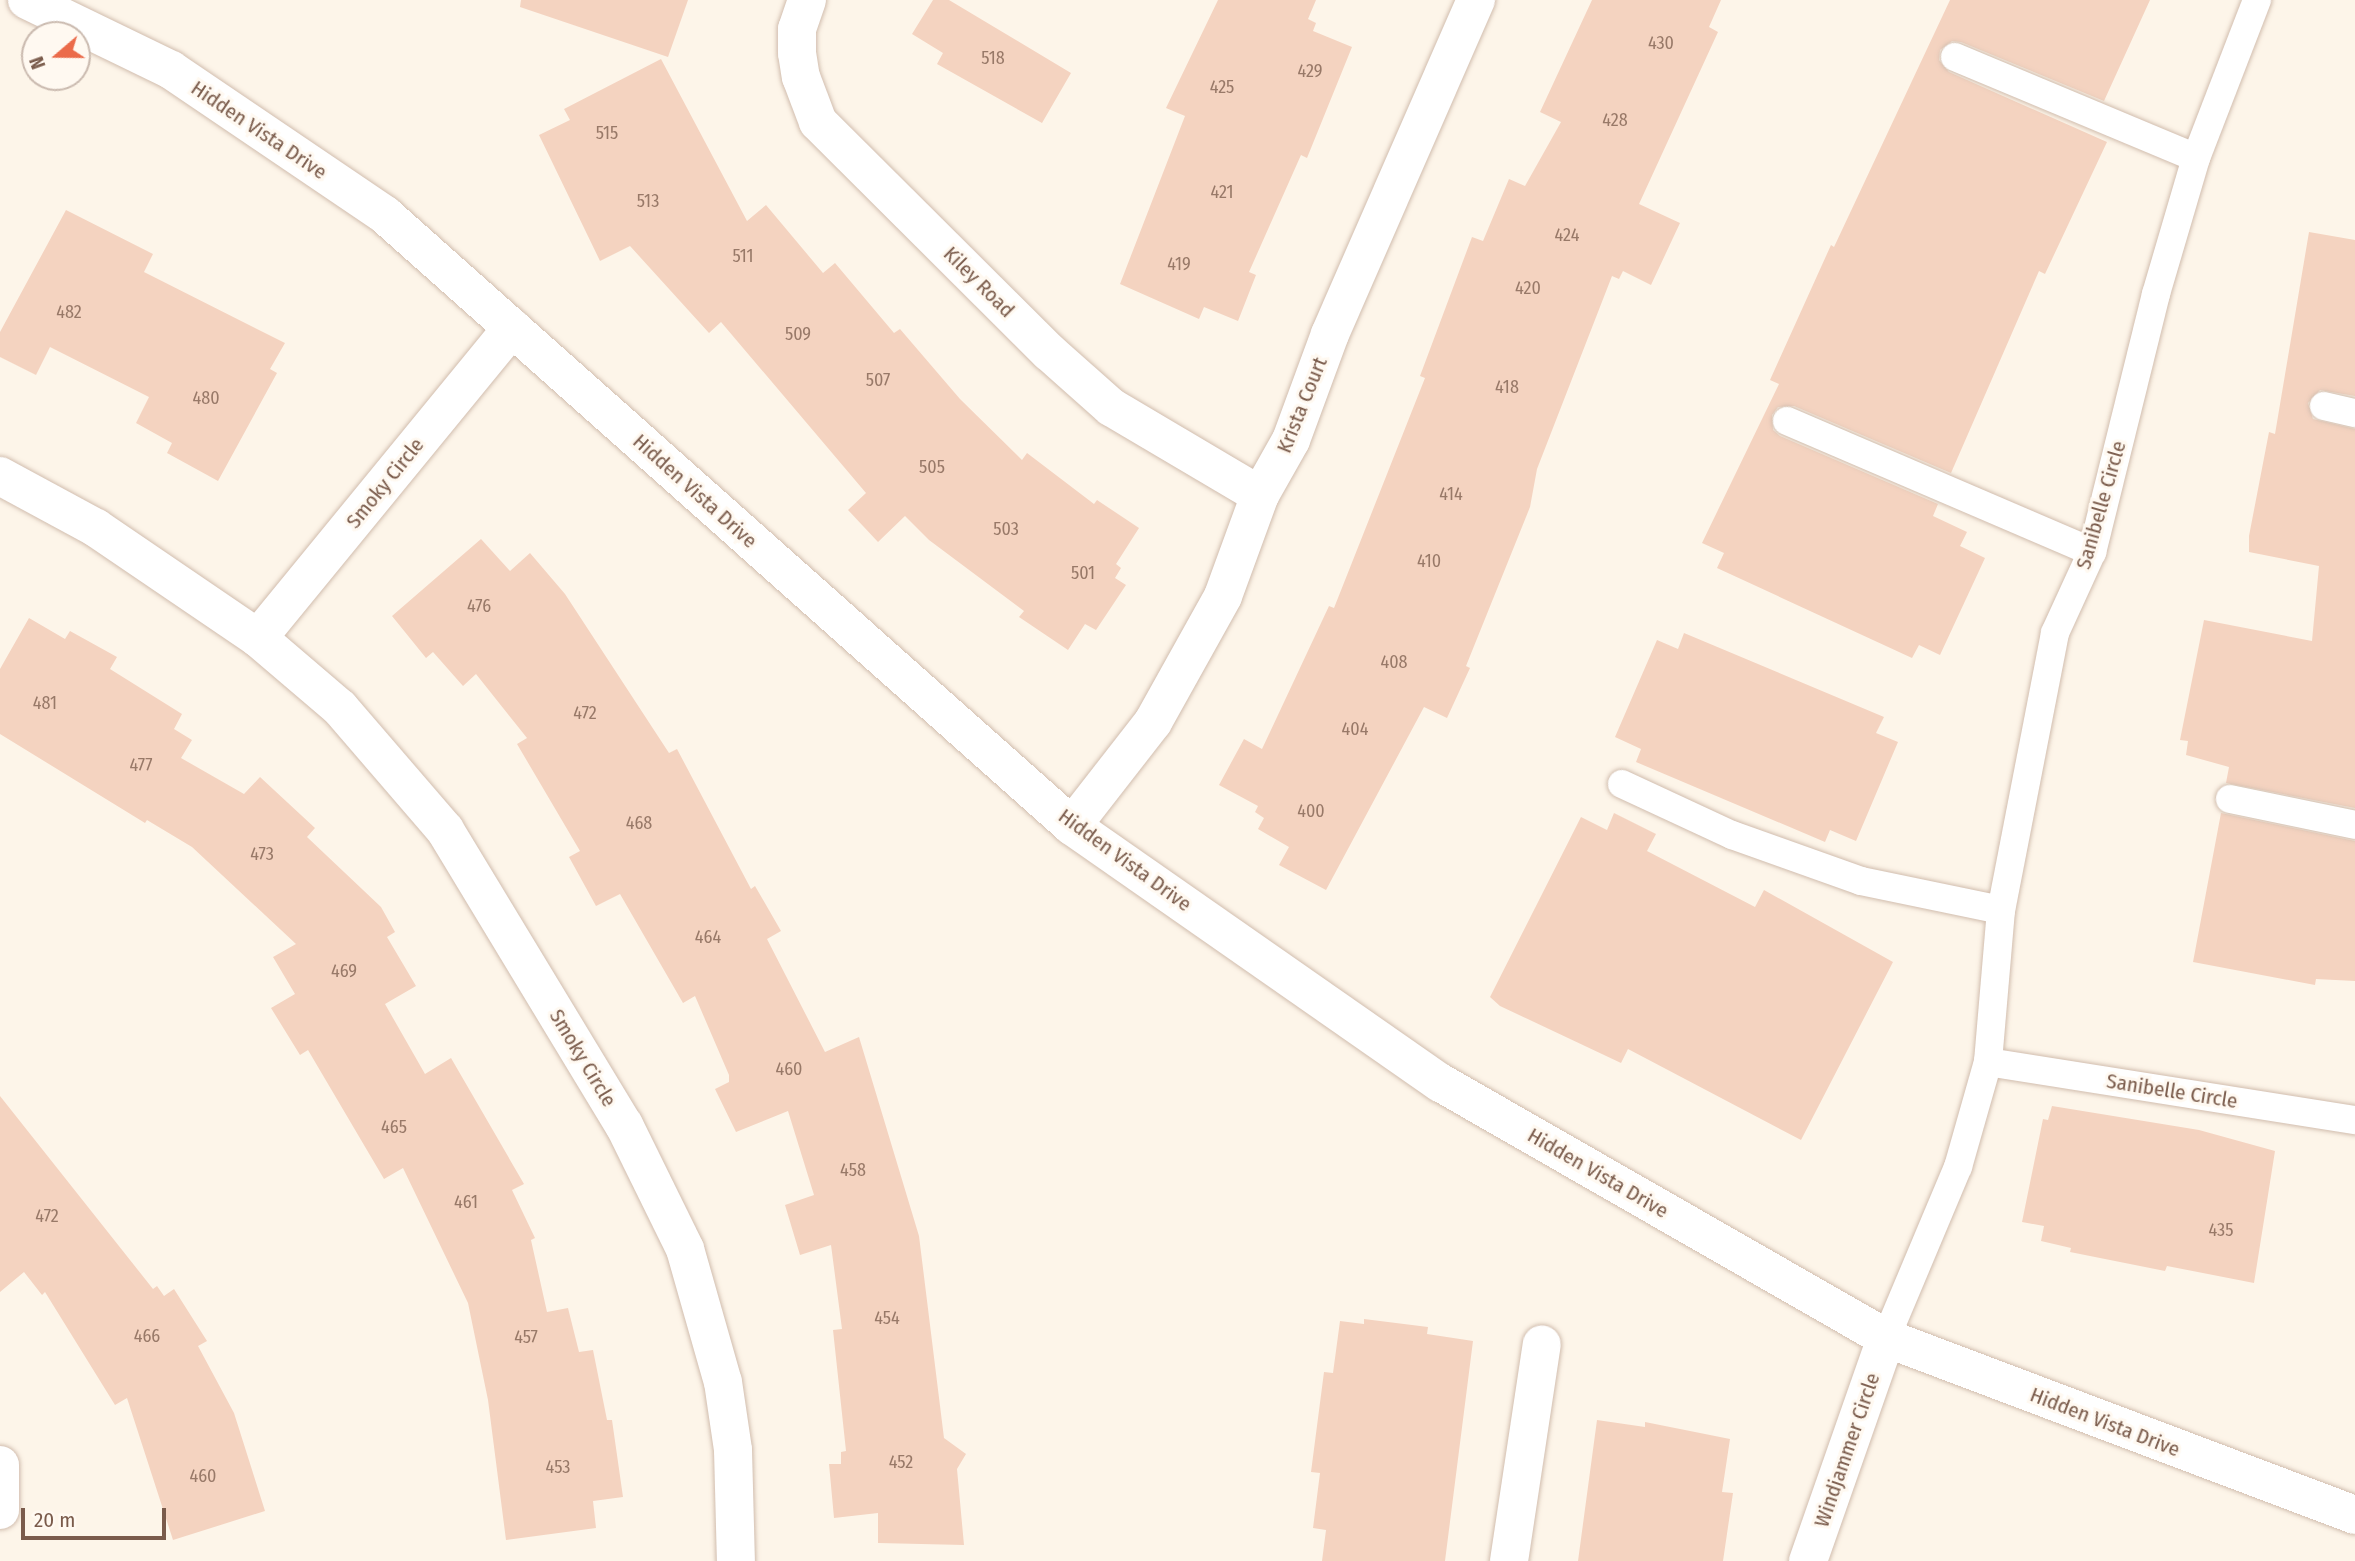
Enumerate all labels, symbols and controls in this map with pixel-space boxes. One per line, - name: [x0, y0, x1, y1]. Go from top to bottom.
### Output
- north arrow: [21, 21, 91, 91]
- house number: 430: [1648, 32, 1674, 54]
- house number: 518: [981, 47, 1005, 69]
- text: N: [25, 53, 50, 72]
- house number: 429: [1297, 60, 1323, 82]
- street label: Hidden Vista Drive: [186, 75, 332, 185]
- house number: 425: [1210, 76, 1234, 98]
- house number: 428: [1602, 109, 1628, 131]
- house number: 515: [596, 122, 618, 144]
- house number: 421: [1210, 181, 1234, 203]
- house number: 513: [637, 190, 659, 212]
- house number: 424: [1555, 224, 1579, 246]
- street label: Kiley Road: [938, 241, 1020, 323]
- house number: 511: [732, 245, 754, 267]
- house number: 419: [1167, 253, 1191, 275]
- house number: 420: [1515, 277, 1541, 299]
- house number: 482: [56, 301, 82, 323]
- house number: 509: [785, 323, 811, 345]
- street label: Krista Court: [1271, 353, 1333, 457]
- house number: 507: [866, 369, 890, 391]
- house number: 418: [1495, 376, 1519, 398]
- house number: 480: [192, 387, 220, 409]
- street label: Hidden Vista Drive: [628, 429, 762, 553]
- street label: Smoky Circle: [341, 433, 429, 533]
- street label: Sanibelle Circle: [2071, 438, 2131, 572]
- house number: 505: [919, 456, 945, 478]
- house number: 414: [1439, 483, 1463, 505]
- house number: 503: [993, 518, 1019, 540]
- house number: 410: [1417, 550, 1441, 572]
- house number: 501: [1071, 562, 1095, 584]
- house number: 476: [467, 595, 491, 617]
- house number: 408: [1380, 651, 1408, 673]
- house number: 481: [33, 692, 57, 714]
- house number: 472: [573, 702, 597, 724]
- house number: 404: [1342, 718, 1368, 740]
- house number: 477: [129, 754, 153, 776]
- house number: 400: [1297, 800, 1325, 822]
- street label: Hidden Vista Drive: [1054, 803, 1196, 917]
- house number: 468: [626, 812, 652, 834]
- house number: 473: [250, 843, 274, 865]
- house number: 464: [695, 926, 721, 948]
- house number: 469: [331, 960, 357, 982]
- street label: Smoky Circle: [544, 1005, 622, 1111]
- house number: 460: [775, 1058, 803, 1080]
- street label: Sanibelle Circle: [2105, 1068, 2239, 1114]
- house number: 465: [381, 1116, 407, 1138]
- street label: Hidden Vista Drive: [1523, 1123, 1673, 1223]
- house number: 458: [840, 1159, 866, 1181]
- house number: 461: [454, 1191, 478, 1213]
- house number: 472: [35, 1205, 59, 1227]
- house number: 435: [2209, 1219, 2233, 1241]
- house number: 454: [874, 1307, 900, 1329]
- house number: 466: [134, 1325, 160, 1347]
- house number: 457: [514, 1326, 538, 1348]
- street label: Windjammer Circle: [1809, 1370, 1885, 1530]
- street label: Hidden Vista Drive: [2027, 1382, 2183, 1462]
- house number: 452: [889, 1451, 913, 1473]
- house number: 453: [546, 1456, 570, 1478]
- house number: 460: [189, 1465, 217, 1487]
- scale bar: [24, 1494, 170, 1538]
- text: 20 m: [34, 1507, 75, 1533]

